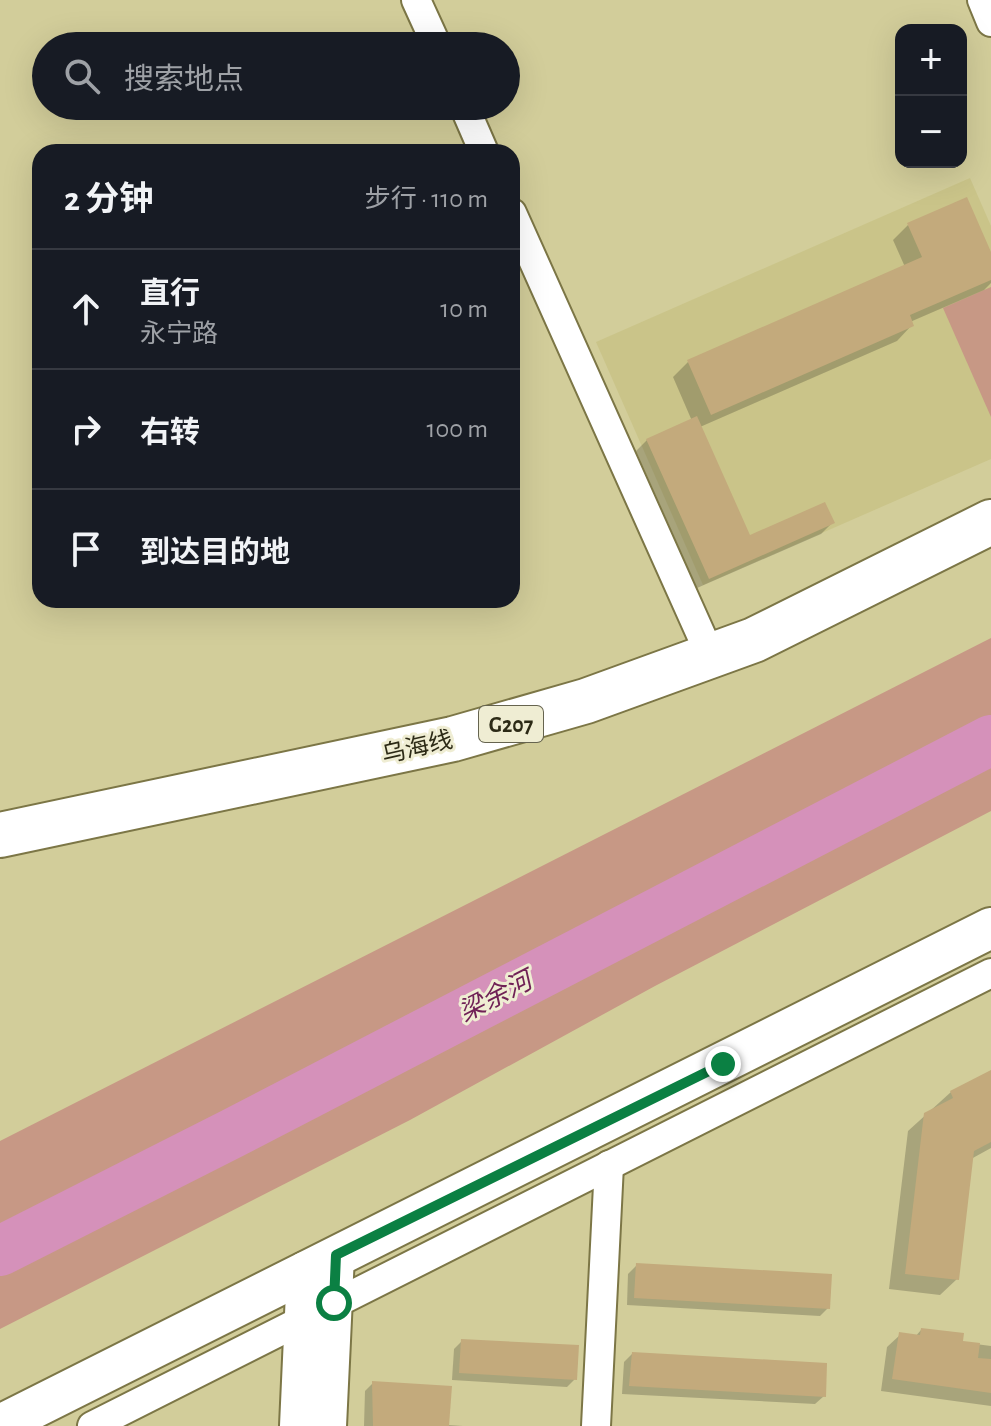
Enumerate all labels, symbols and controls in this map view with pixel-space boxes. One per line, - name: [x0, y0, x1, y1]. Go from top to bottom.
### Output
- map controls: [895, 24, 967, 168]
- button: +: [895, 24, 967, 96]
- search box: [32, 32, 520, 120]
- icon: search: [60, 54, 104, 98]
- text: 搜索地点: [124, 65, 244, 95]
- button: −: [895, 96, 967, 168]
- text: 2 分钟: [64, 183, 153, 217]
- text: 步行 · 110 m: [365, 186, 488, 212]
- text: 直行: [140, 279, 200, 309]
- icon: ahead: [64, 287, 108, 331]
- text: 10 m: [440, 296, 488, 322]
- text: 永宁路: [140, 321, 218, 347]
- icon: right: [64, 407, 108, 451]
- text: 100 m: [427, 416, 488, 442]
- text: 右转: [140, 418, 200, 448]
- icon: arrive: [64, 527, 108, 571]
- text: 到达目的地: [140, 538, 290, 568]
- road number: G207: [479, 706, 543, 742]
- street label: 乌海线: [379, 726, 455, 768]
- water label: 梁余河: [454, 964, 541, 1026]
- route end: [705, 1046, 741, 1082]
- route start: [316, 1285, 352, 1321]

